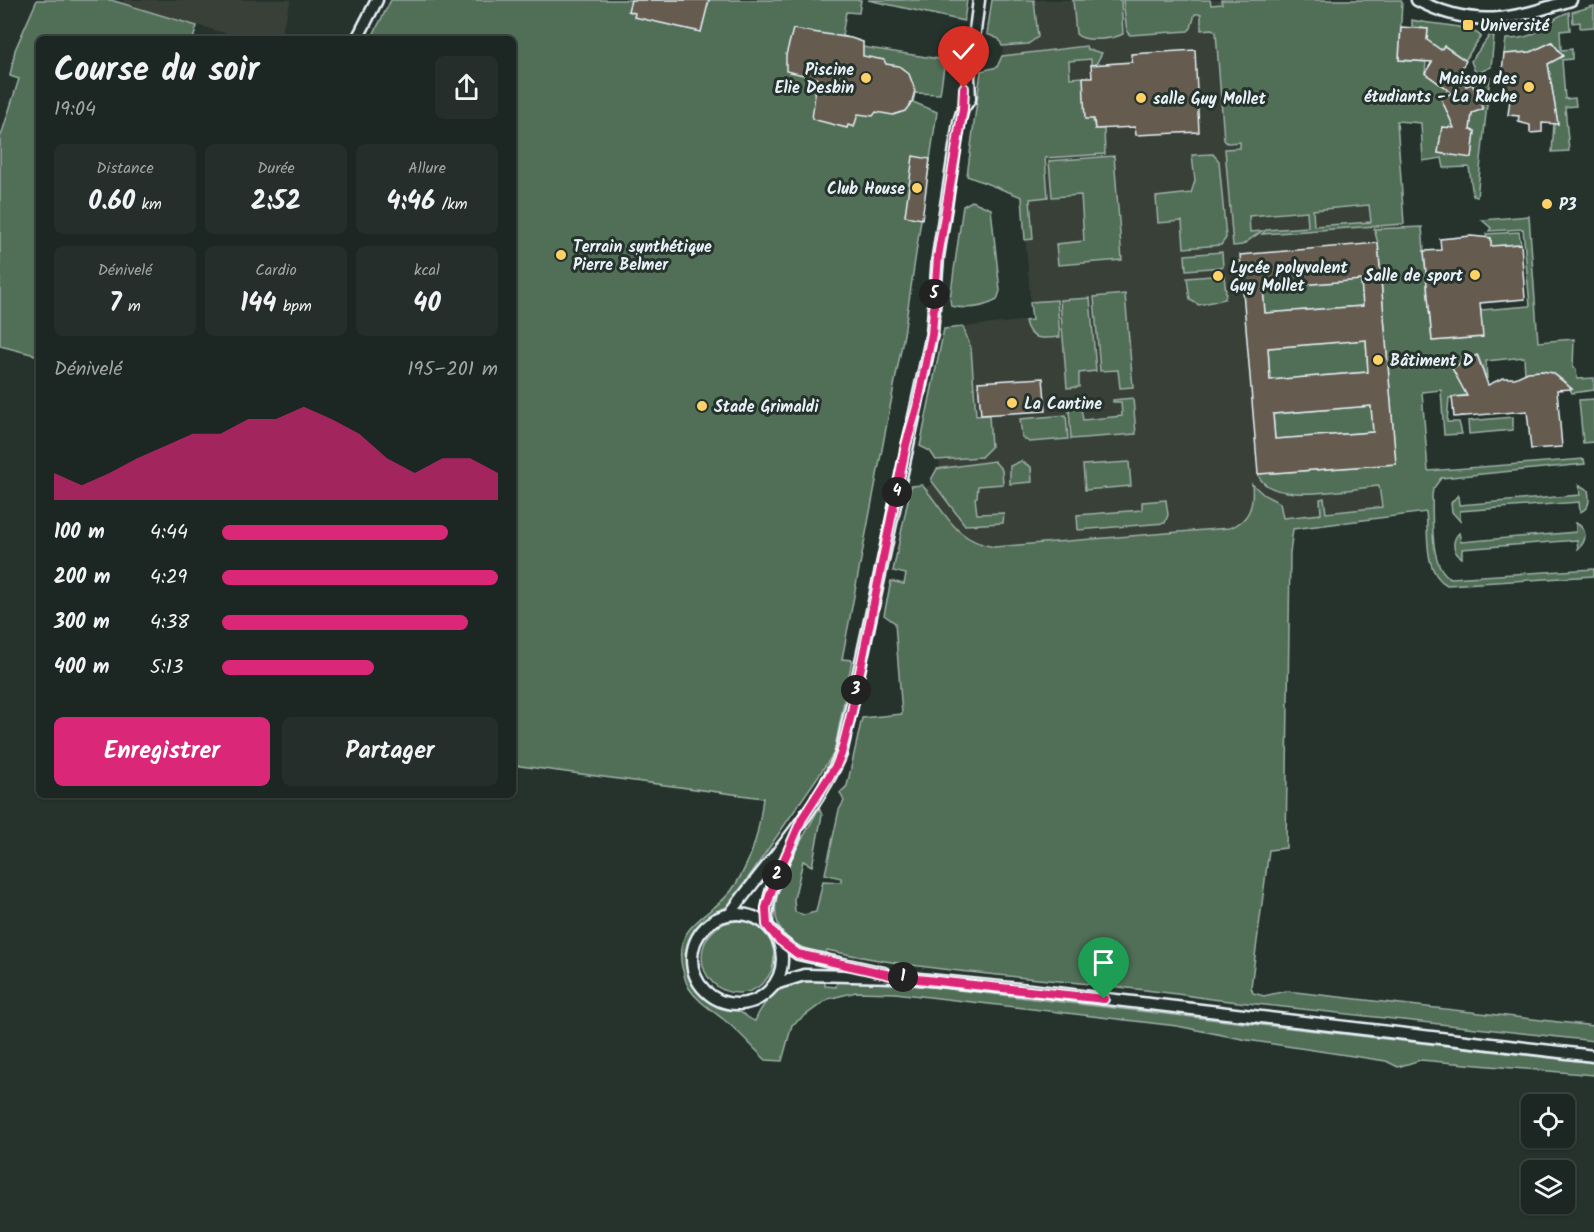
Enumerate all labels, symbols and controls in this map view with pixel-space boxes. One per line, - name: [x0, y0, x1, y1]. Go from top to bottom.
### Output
- place label: Université: [1480, 14, 1550, 39]
- marker: Université: [1461, 18, 1475, 32]
- pin: [938, 26, 989, 88]
- icon: check: [947, 35, 980, 68]
- text: Course du soir: [54, 45, 259, 98]
- button: share: [435, 56, 498, 119]
- place label: Piscine Elie Desbin: [775, 58, 854, 101]
- place label: Maison des étudiants - La Ruche: [1364, 67, 1518, 110]
- marker: Piscine Elie Desbin: [859, 71, 873, 85]
- marker: Maison des étudiants - La Ruche: [1522, 80, 1536, 94]
- place label: salle Guy Mollet: [1153, 87, 1267, 112]
- marker: salle Guy Mollet: [1134, 91, 1148, 105]
- text: 19:04: [54, 94, 96, 126]
- text: Distance: [96, 156, 154, 181]
- text: Durée: [257, 156, 295, 181]
- text: Allure: [408, 156, 446, 181]
- place label: Club House: [827, 177, 905, 202]
- text: 0.60: [88, 181, 135, 223]
- text: 2:52: [251, 181, 301, 223]
- text: 4:46: [386, 181, 435, 223]
- marker: Club House: [910, 181, 924, 195]
- text: km: [135, 192, 162, 217]
- text: /km: [435, 192, 468, 217]
- place label: P3: [1559, 193, 1577, 218]
- marker: P3: [1540, 197, 1554, 211]
- place label: Terrain synthétique Pierre Belmer: [573, 235, 712, 278]
- marker: Terrain synthétique Pierre Belmer: [554, 248, 568, 262]
- place label: Lycée polyvalent Guy Mollet: [1230, 256, 1348, 299]
- text: Dénivelé: [98, 258, 152, 283]
- text: Cardio: [255, 258, 297, 283]
- text: kcal: [414, 258, 440, 283]
- place label: Salle de sport: [1365, 264, 1464, 289]
- marker: Salle de sport: [1468, 268, 1482, 282]
- marker: Lycée polyvalent Guy Mollet: [1211, 269, 1225, 283]
- pin: 5: [919, 279, 949, 309]
- text: 5: [930, 281, 938, 306]
- text: 7: [109, 283, 122, 325]
- text: 144: [240, 283, 277, 325]
- text: 40: [413, 283, 441, 325]
- text: m: [122, 294, 141, 319]
- text: bpm: [277, 294, 312, 319]
- place label: Bâtiment D: [1390, 349, 1474, 374]
- marker: Bâtiment D: [1371, 353, 1385, 367]
- text: Dénivelé: [54, 354, 122, 386]
- text: 195–201 m: [407, 354, 498, 386]
- place label: La Cantine: [1024, 392, 1102, 417]
- place label: Stade Grimaldi: [714, 395, 819, 420]
- marker: La Cantine: [1005, 396, 1019, 410]
- marker: Stade Grimaldi: [695, 399, 709, 413]
- pin: 4: [882, 477, 912, 507]
- text: 4: [893, 479, 901, 504]
- text: 100 m: [54, 517, 105, 549]
- text: 4:44: [150, 517, 188, 549]
- text: 200 m: [54, 562, 110, 594]
- text: 4:29: [150, 562, 187, 594]
- text: 300 m: [54, 607, 110, 639]
- text: 4:38: [150, 607, 189, 639]
- text: 400 m: [54, 652, 110, 684]
- text: 5:13: [150, 652, 183, 684]
- pin: 3: [841, 675, 871, 705]
- text: 3: [852, 677, 860, 702]
- button: Enregistrer: [54, 717, 270, 786]
- button: Partager: [282, 717, 498, 786]
- pin: 2: [762, 860, 792, 890]
- text: 2: [772, 862, 782, 887]
- pin: [1078, 937, 1129, 999]
- icon: arrive: [1087, 946, 1120, 979]
- pin: 1: [888, 962, 918, 992]
- text: 1: [901, 964, 905, 989]
- map controls: [1521, 1094, 1575, 1214]
- button: locate: [1521, 1094, 1575, 1148]
- button: layers: [1521, 1160, 1575, 1214]

